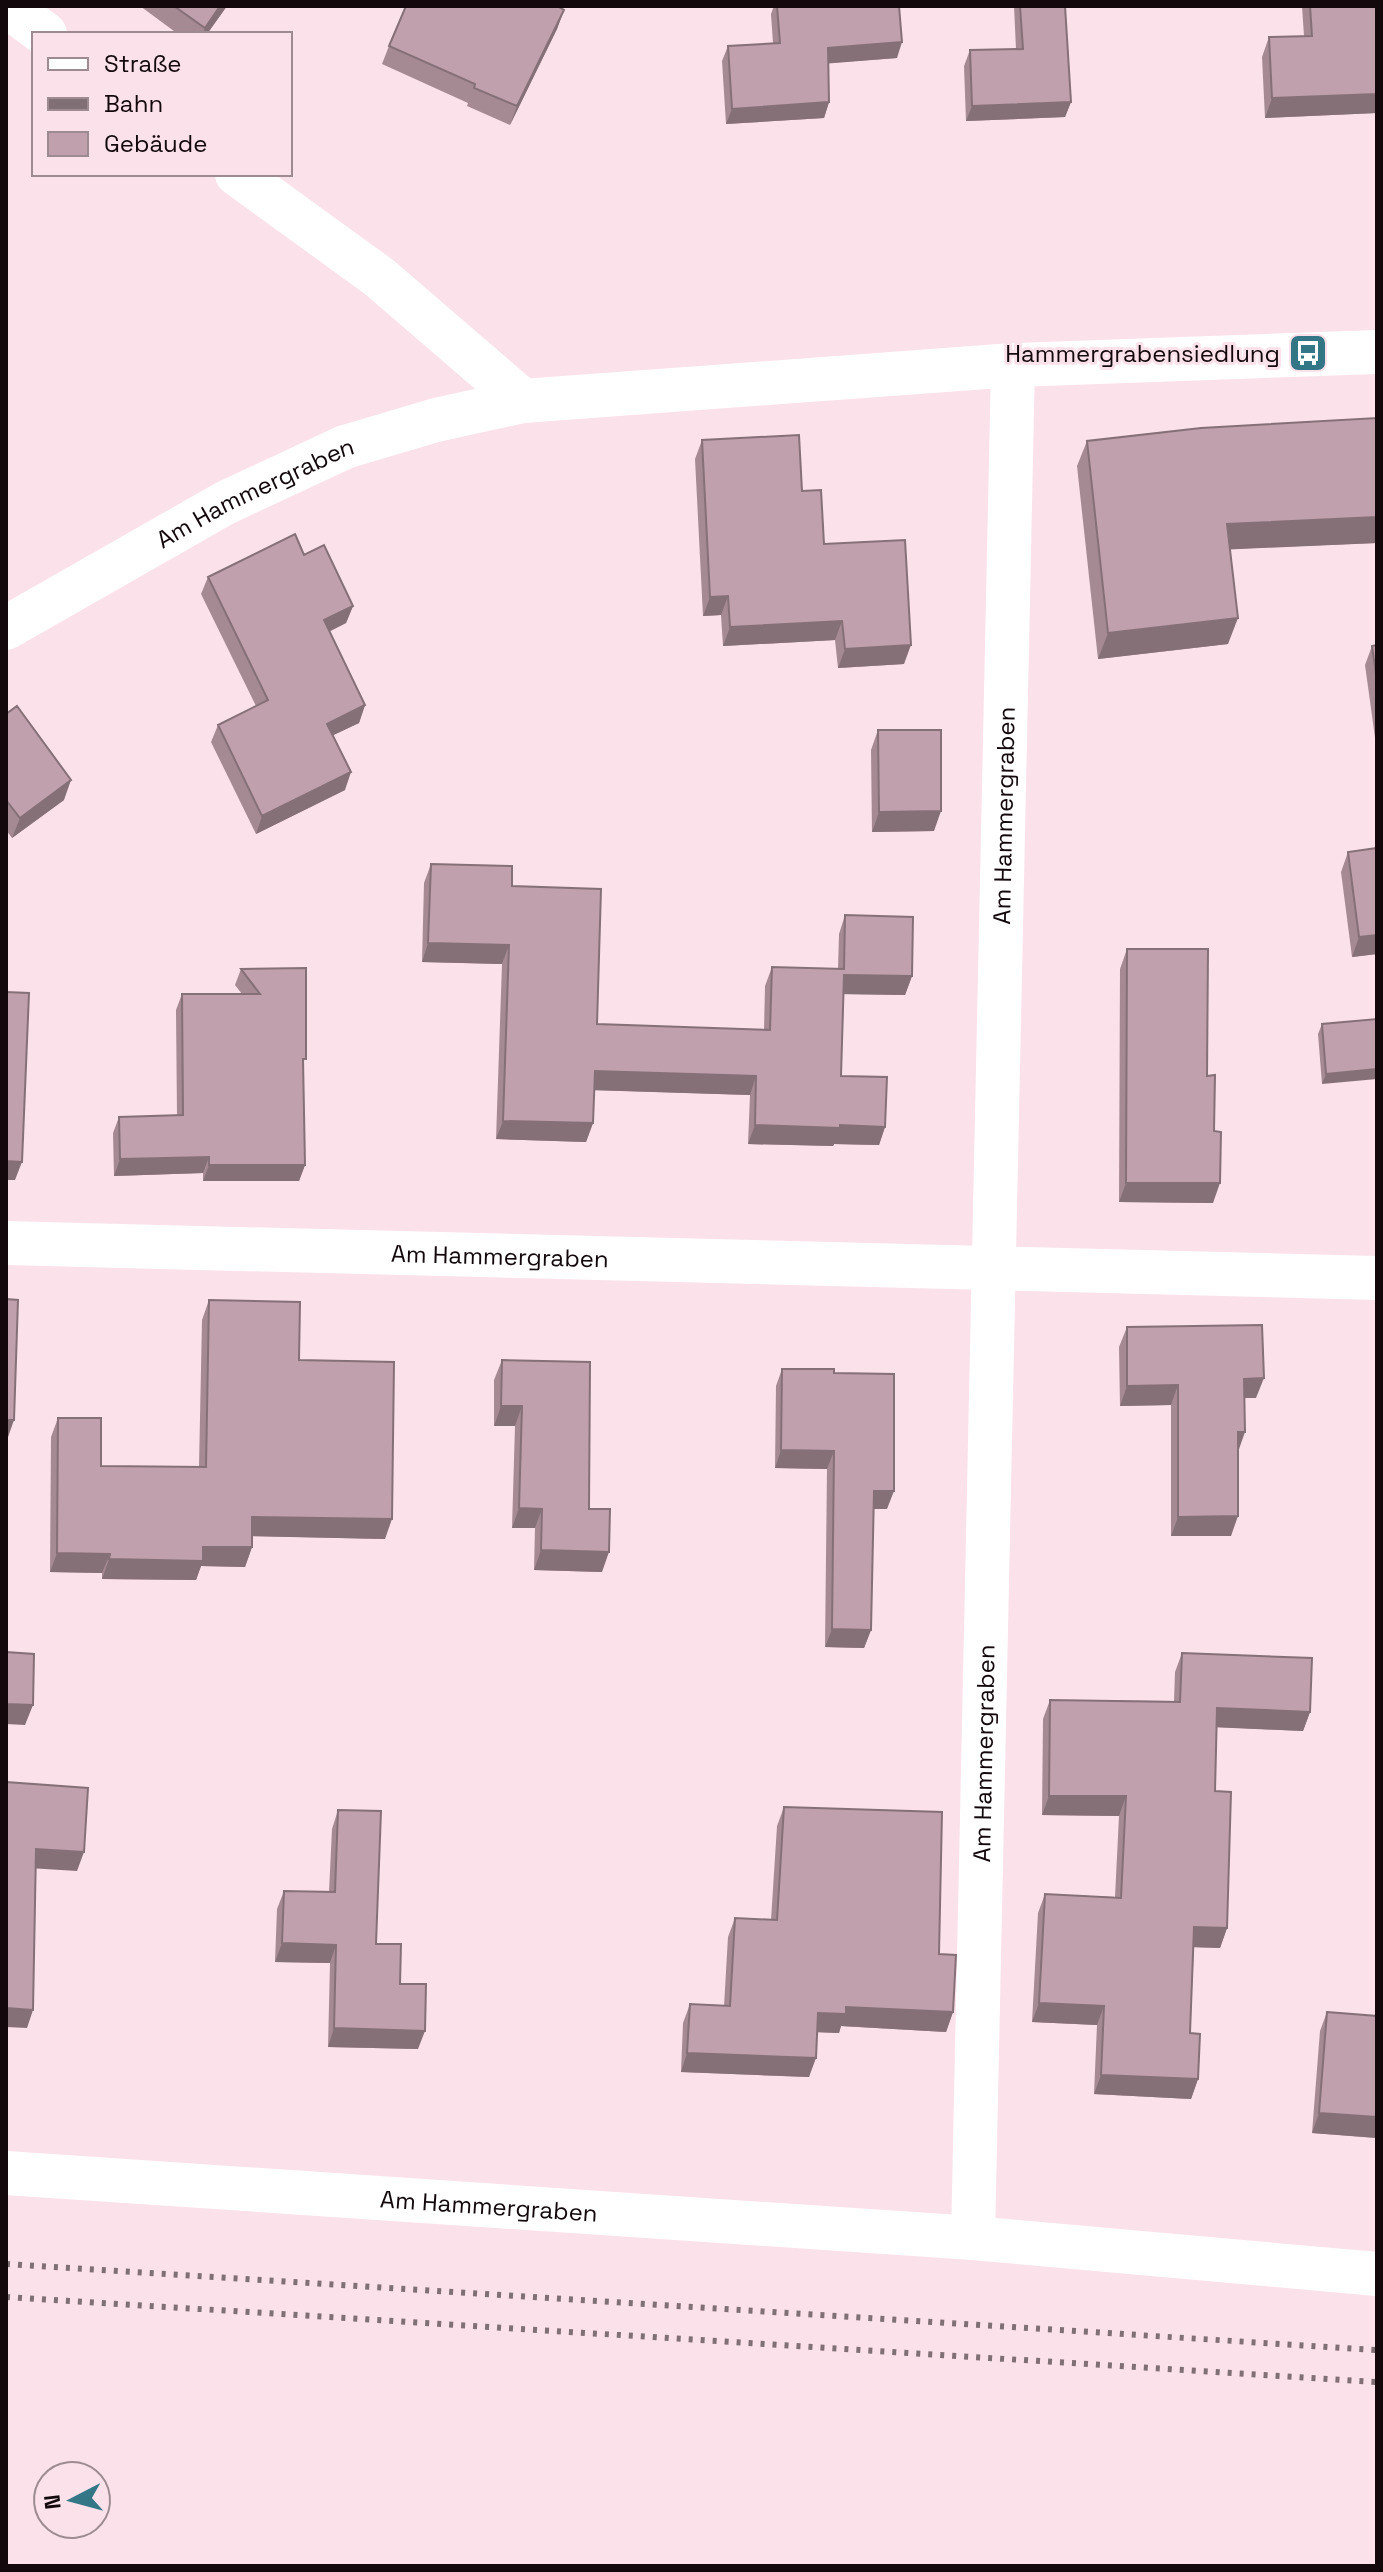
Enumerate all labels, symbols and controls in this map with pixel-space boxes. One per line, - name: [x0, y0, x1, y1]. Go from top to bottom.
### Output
- legend: [32, 32, 292, 176]
- text: Straße: [104, 48, 181, 79]
- text: Bahn: [104, 88, 163, 119]
- text: Gebäude: [104, 128, 207, 159]
- bus stop icon: Hammergrabensiedlung: [1287, 332, 1329, 374]
- place label: Hammergrabensiedlung: [1005, 338, 1280, 369]
- street label: Am Hammergraben: [150, 430, 357, 555]
- street label: Am Hammergraben: [986, 706, 1021, 925]
- street label: Am Hammergraben: [391, 1237, 609, 1274]
- street label: Am Hammergraben: [966, 1644, 1001, 1863]
- street label: Am Hammergraben: [379, 2183, 599, 2228]
- north arrow: [32, 2460, 112, 2540]
- text: N: [37, 2493, 67, 2511]

